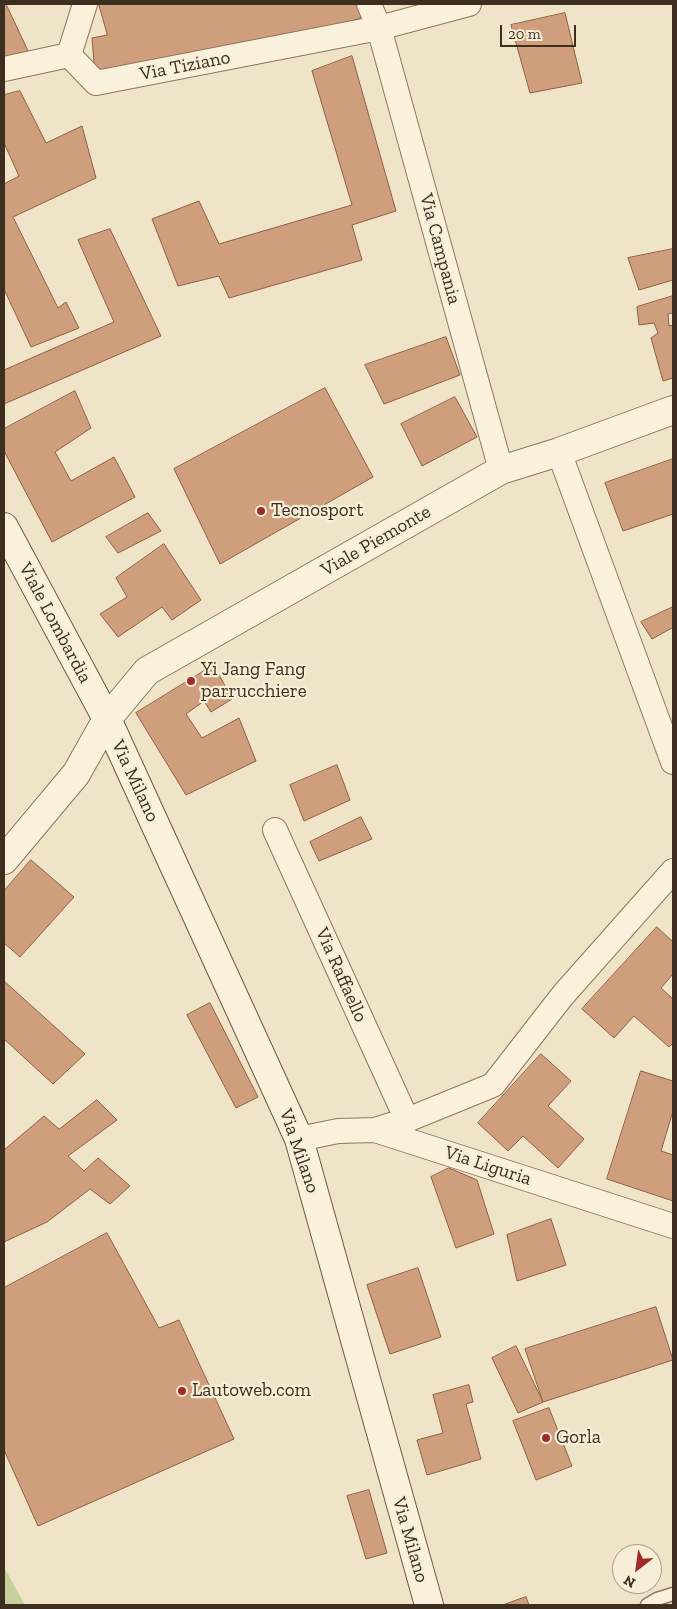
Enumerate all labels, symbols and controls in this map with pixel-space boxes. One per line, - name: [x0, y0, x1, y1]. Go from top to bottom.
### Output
- scale bar: [502, 15, 578, 47]
- text: 20 m: [508, 25, 541, 43]
- street label: Via Tiziano: [138, 46, 232, 86]
- street label: Via Campania: [414, 191, 466, 307]
- place label: Tecnosport: [271, 500, 363, 522]
- street label: Viale Piemonte: [317, 500, 435, 582]
- marker: Tecnosport: [255, 505, 267, 517]
- street label: Viale Lombardia: [14, 559, 96, 687]
- place label: Yi Jang Fang parrucchiere: [201, 659, 307, 703]
- marker: Yi Jang Fang parrucchiere: [185, 675, 197, 687]
- street label: Via Milano: [106, 736, 164, 826]
- street label: Via Raffaello: [310, 924, 372, 1026]
- street label: Via Milano: [274, 1106, 324, 1196]
- street label: Via Liguria: [442, 1141, 534, 1191]
- place label: Lautoweb.com: [192, 1380, 311, 1402]
- marker: Lautoweb.com: [176, 1385, 188, 1397]
- place label: Gorla: [556, 1427, 601, 1449]
- marker: Gorla: [540, 1432, 552, 1444]
- street label: Via Milano: [387, 1495, 433, 1585]
- north arrow: [612, 1544, 662, 1594]
- text: N: [621, 1572, 639, 1592]

